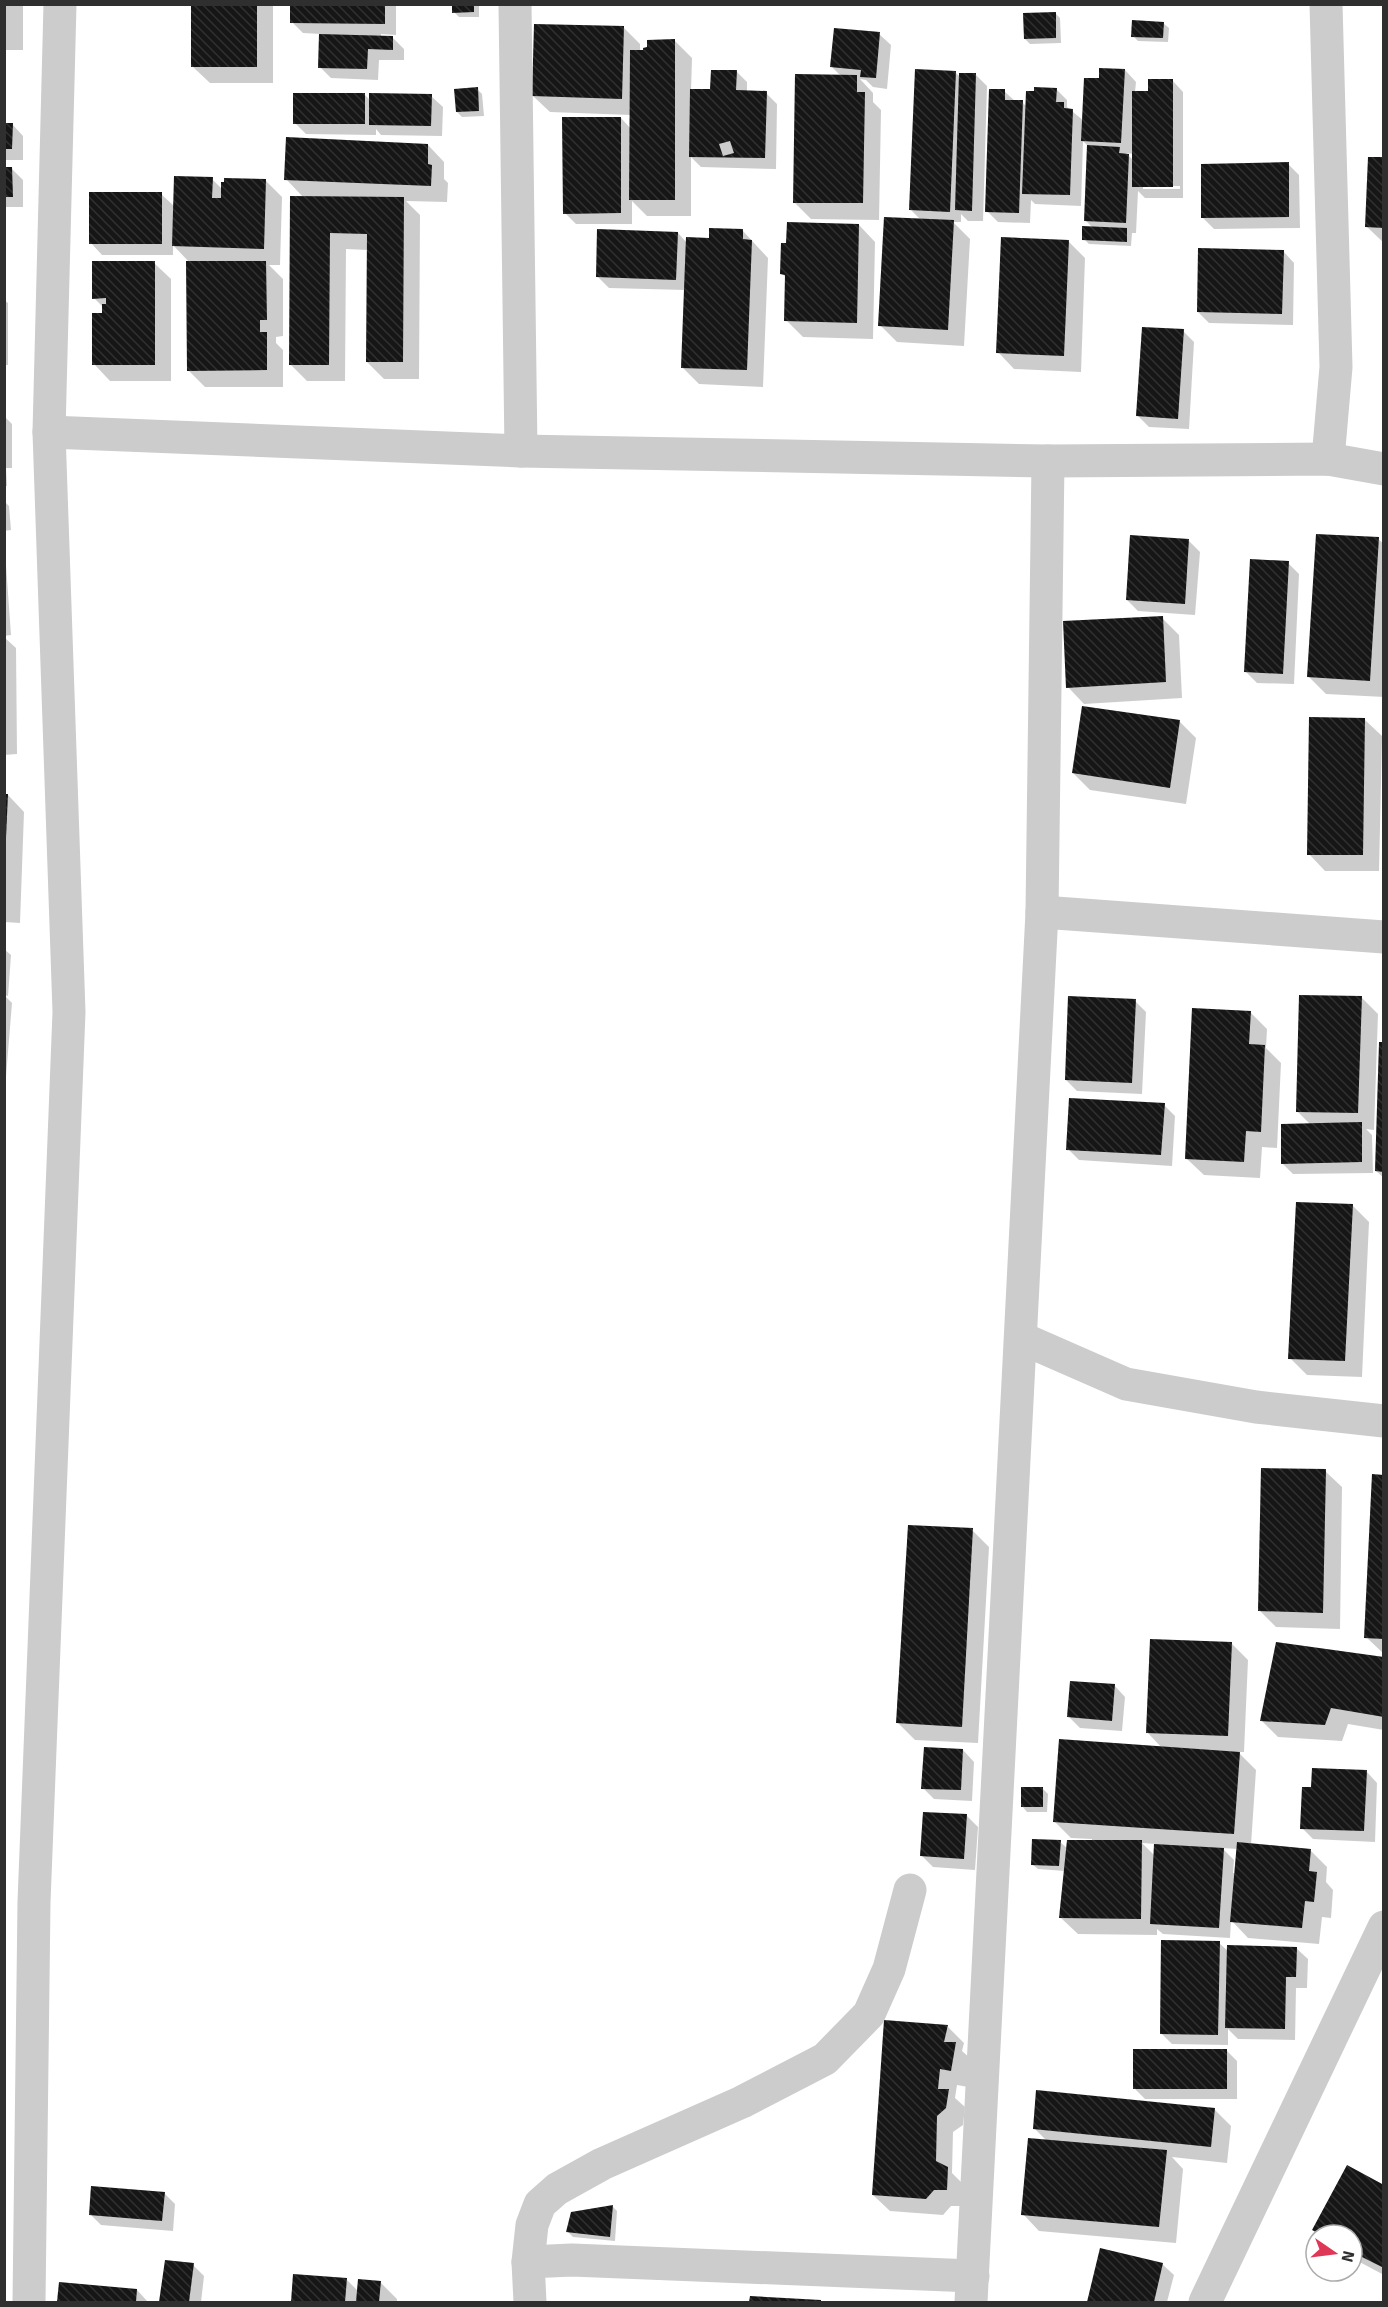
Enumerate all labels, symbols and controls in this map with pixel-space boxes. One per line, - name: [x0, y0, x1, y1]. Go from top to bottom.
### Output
- north arrow: [1304, 2223, 1364, 2283]
- text: N: [1337, 2249, 1359, 2264]

